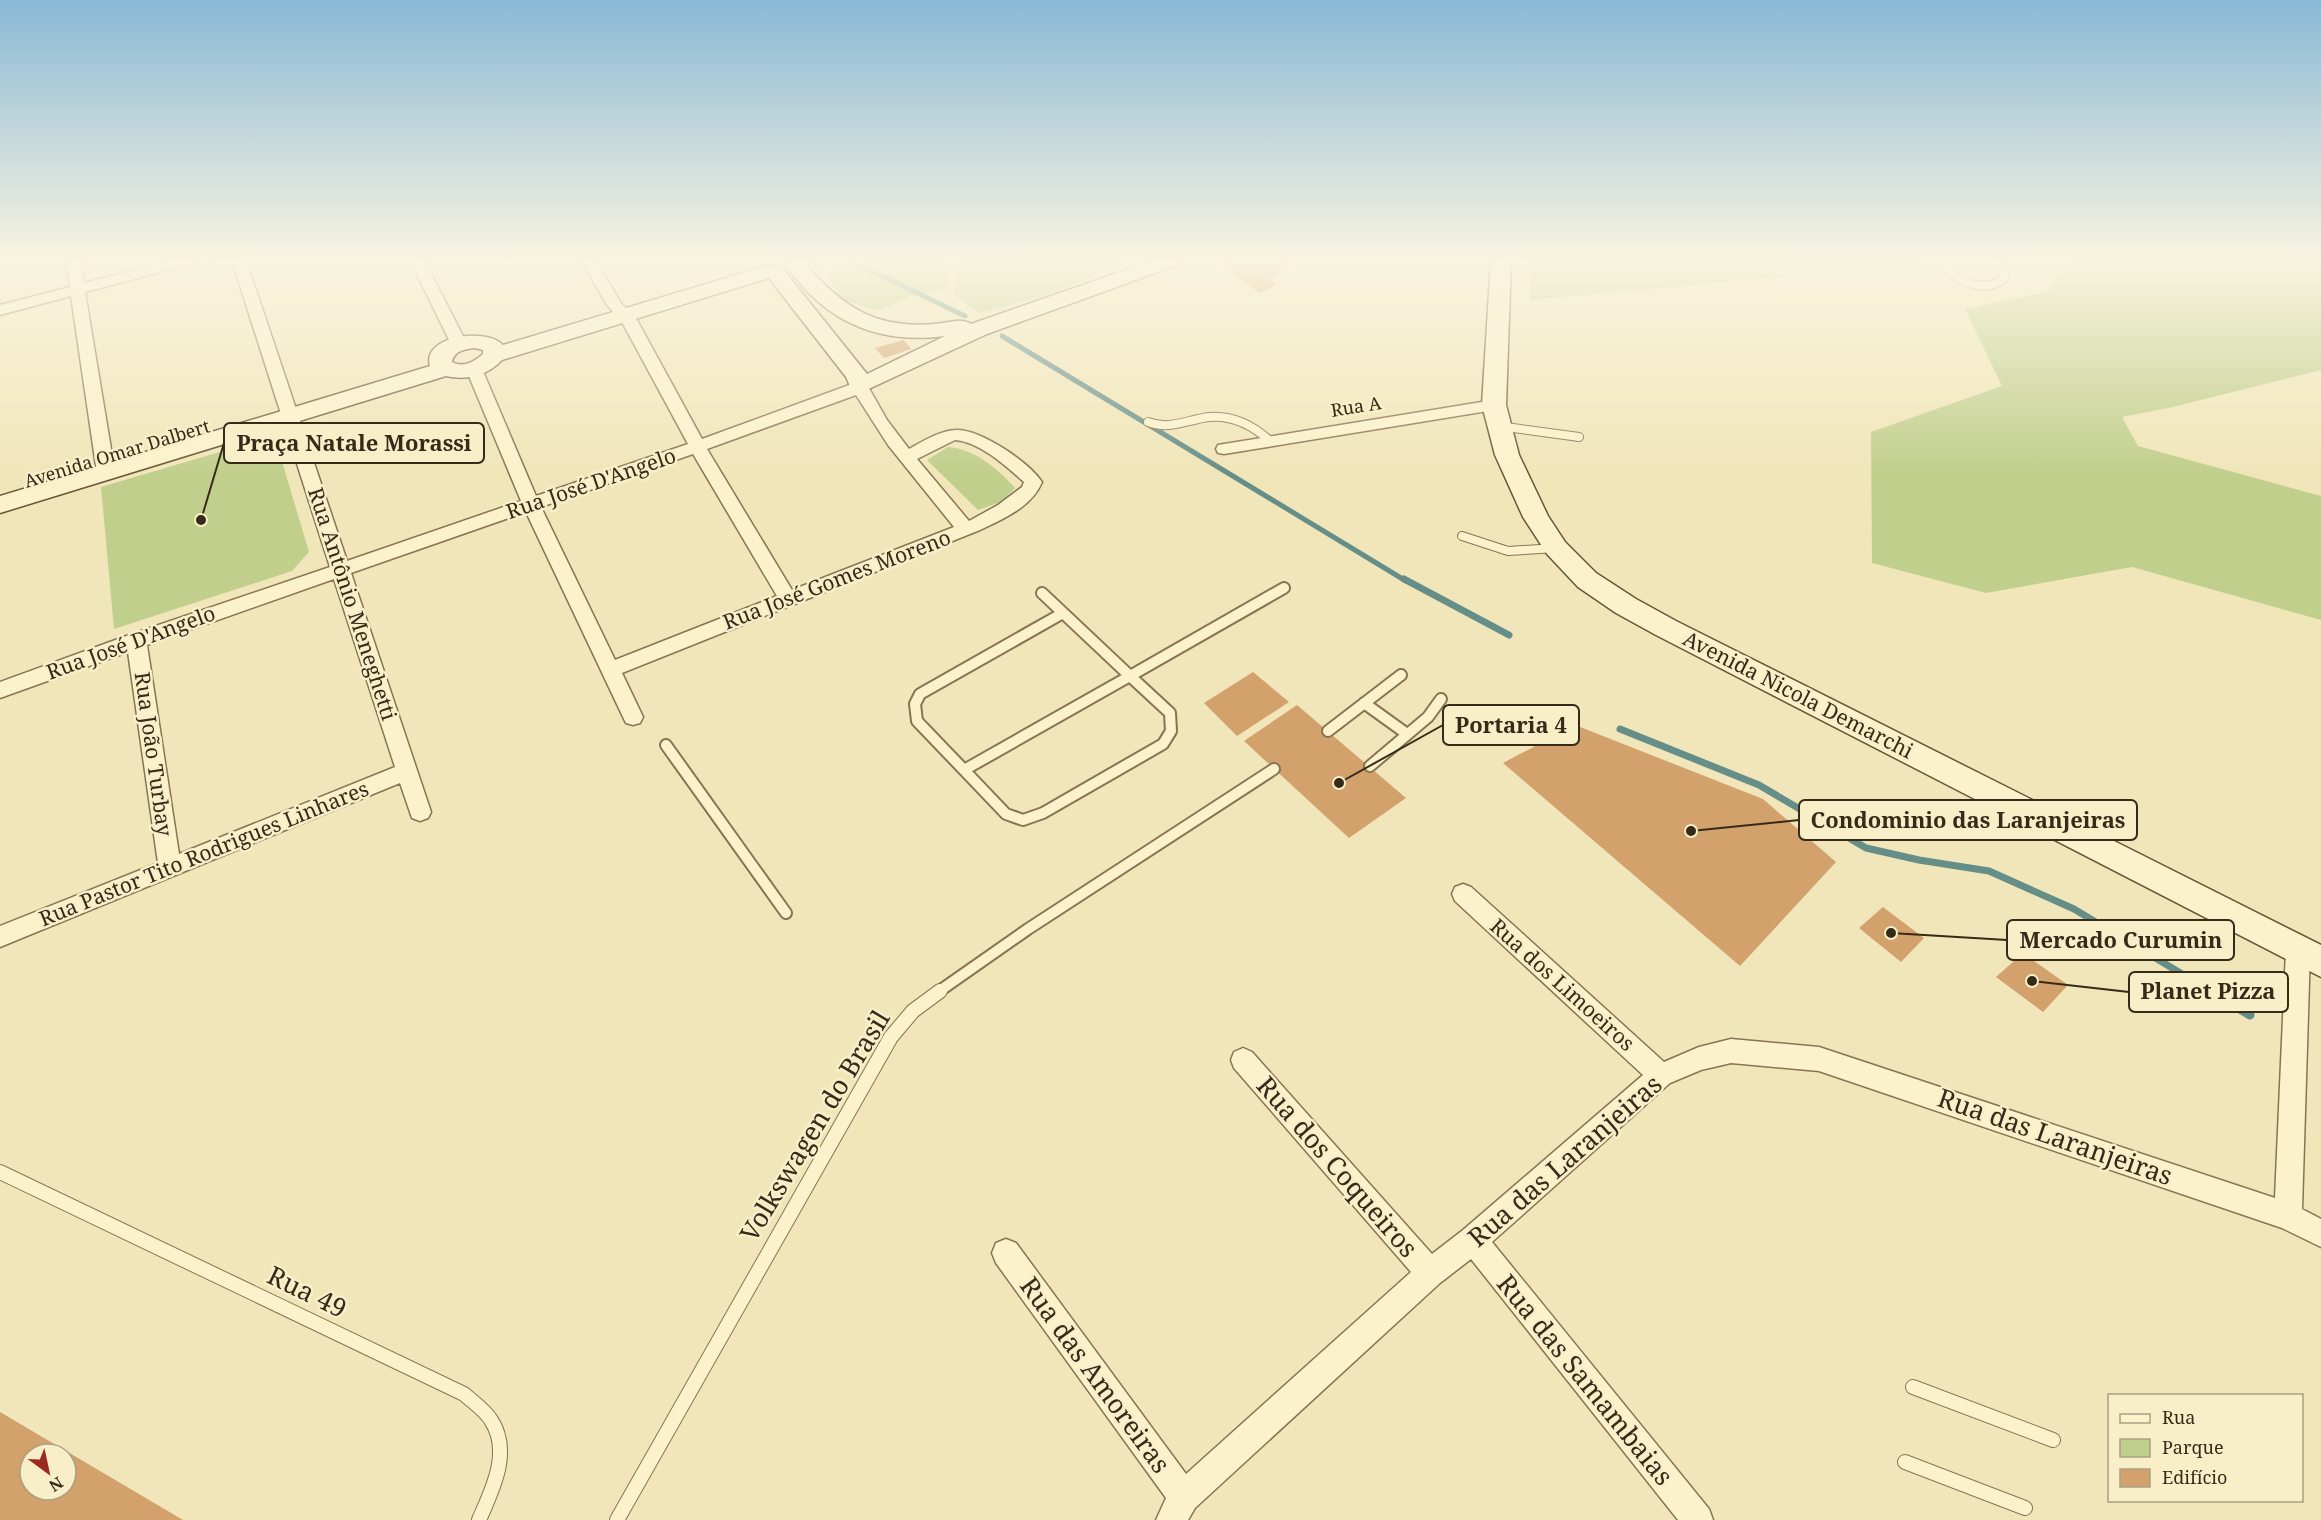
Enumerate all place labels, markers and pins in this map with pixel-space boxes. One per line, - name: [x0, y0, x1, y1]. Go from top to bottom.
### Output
- callout: Praça Natale Morassi: [224, 423, 484, 463]
- callout: Portaria 4: [1443, 705, 1579, 745]
- callout: Condominio das Laranjeiras: [1799, 800, 2137, 840]
- callout: Mercado Curumin: [2007, 920, 2234, 960]
- callout: Planet Pizza: [2129, 972, 2288, 1012]

